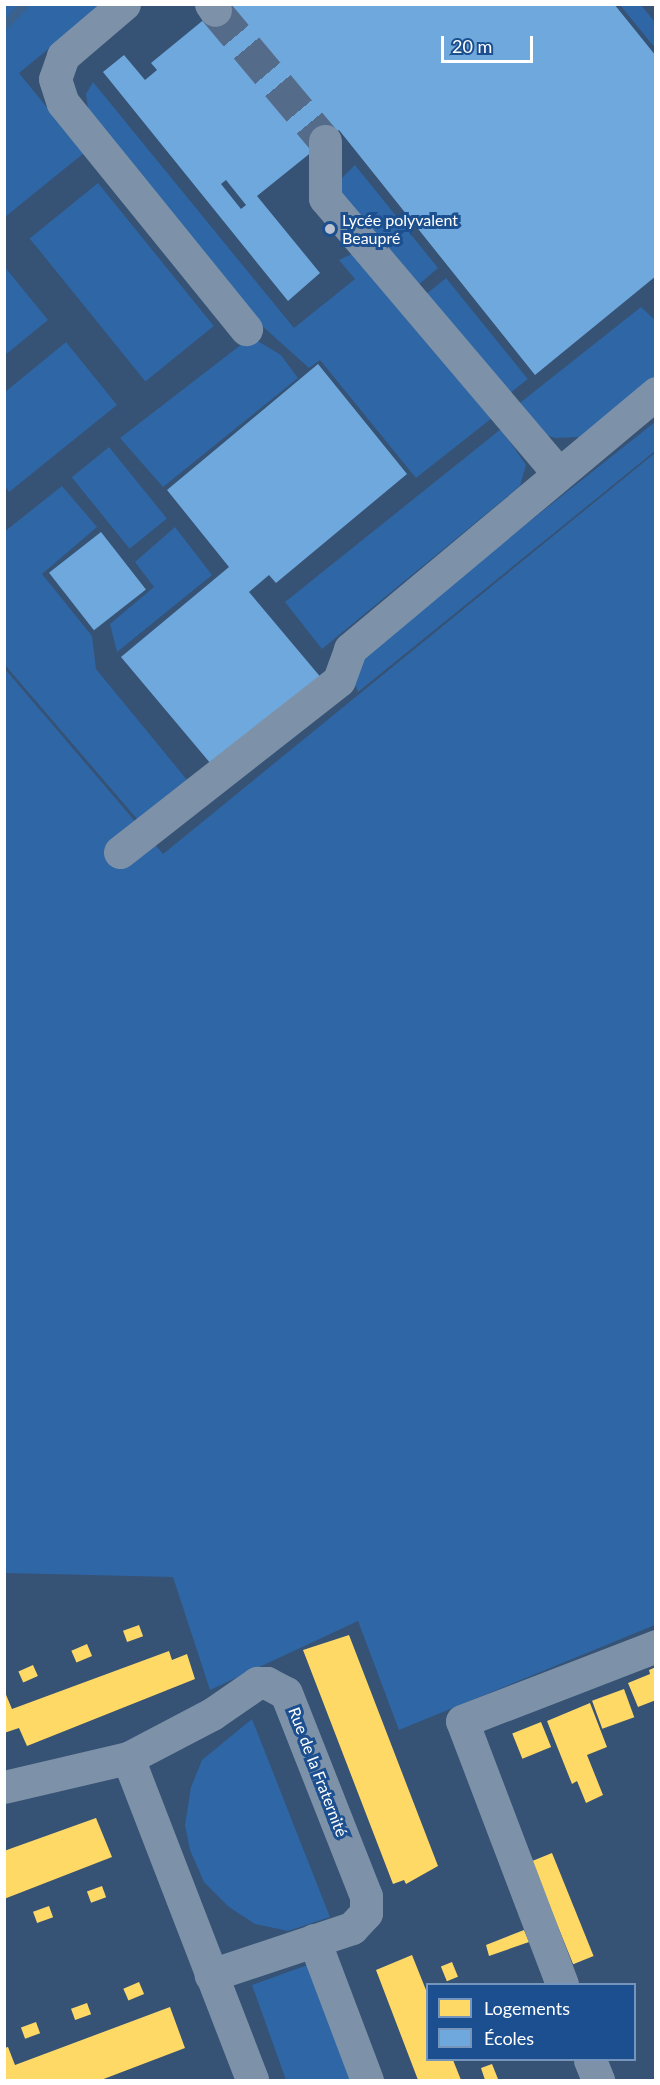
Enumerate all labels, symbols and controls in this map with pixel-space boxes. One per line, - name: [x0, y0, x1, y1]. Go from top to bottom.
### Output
- scale bar: [444, 24, 536, 62]
- text: 20 m: [452, 35, 492, 57]
- place label: Lycée polyvalent Beaupré: [342, 210, 458, 248]
- marker: Lycée polyvalent Beaupré: [323, 222, 337, 236]
- street label: Rue de la Fraternité: [284, 1704, 352, 1840]
- legend: [426, 1983, 636, 2061]
- text: Logements: [484, 1997, 570, 2019]
- text: Écoles: [484, 2027, 534, 2049]

